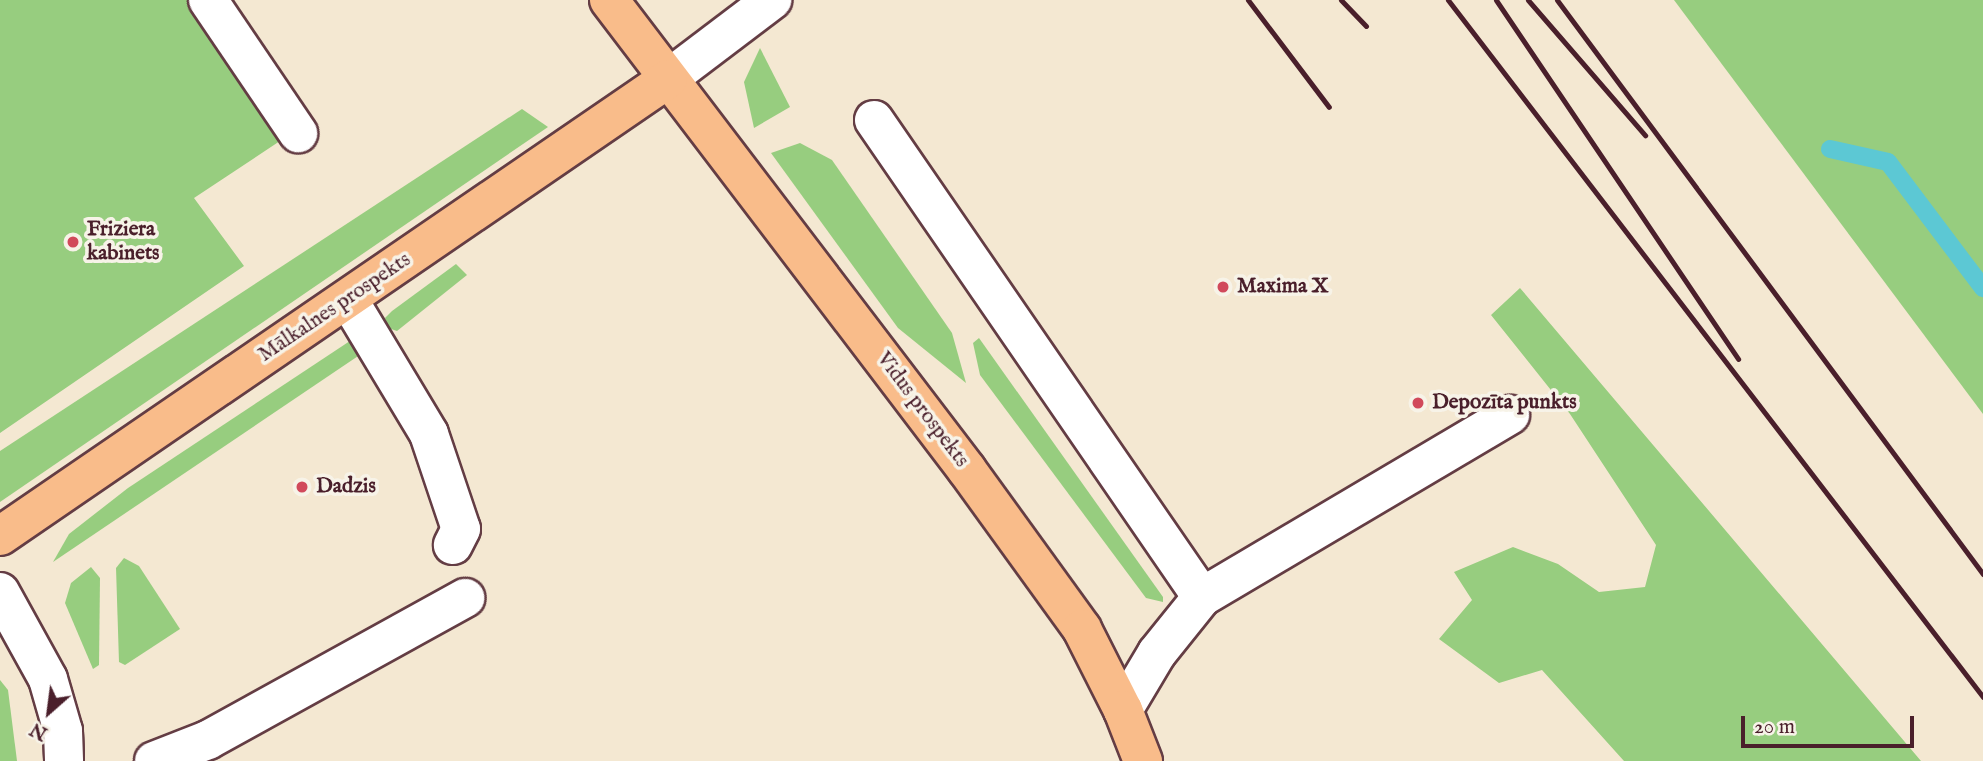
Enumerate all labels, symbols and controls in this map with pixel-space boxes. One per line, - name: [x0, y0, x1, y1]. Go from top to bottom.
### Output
- place label: Friziera kabinets: [87, 217, 159, 267]
- marker: Friziera kabinets: [65, 234, 81, 250]
- street label: Mālkalnes prospekts: [254, 248, 416, 368]
- place label: Maxima X: [1237, 274, 1329, 300]
- marker: Maxima X: [1215, 279, 1231, 295]
- street label: Vidus prospekts: [870, 347, 974, 473]
- place label: Depozīta punkts: [1432, 390, 1577, 416]
- marker: Depozīta punkts: [1410, 395, 1426, 411]
- place label: Dadzis: [316, 474, 376, 500]
- marker: Dadzis: [294, 479, 310, 495]
- north arrow: [14, 677, 84, 747]
- scale bar: [1745, 702, 1918, 746]
- text: 20 m: [1754, 714, 1795, 741]
- text: N: [26, 716, 52, 745]

